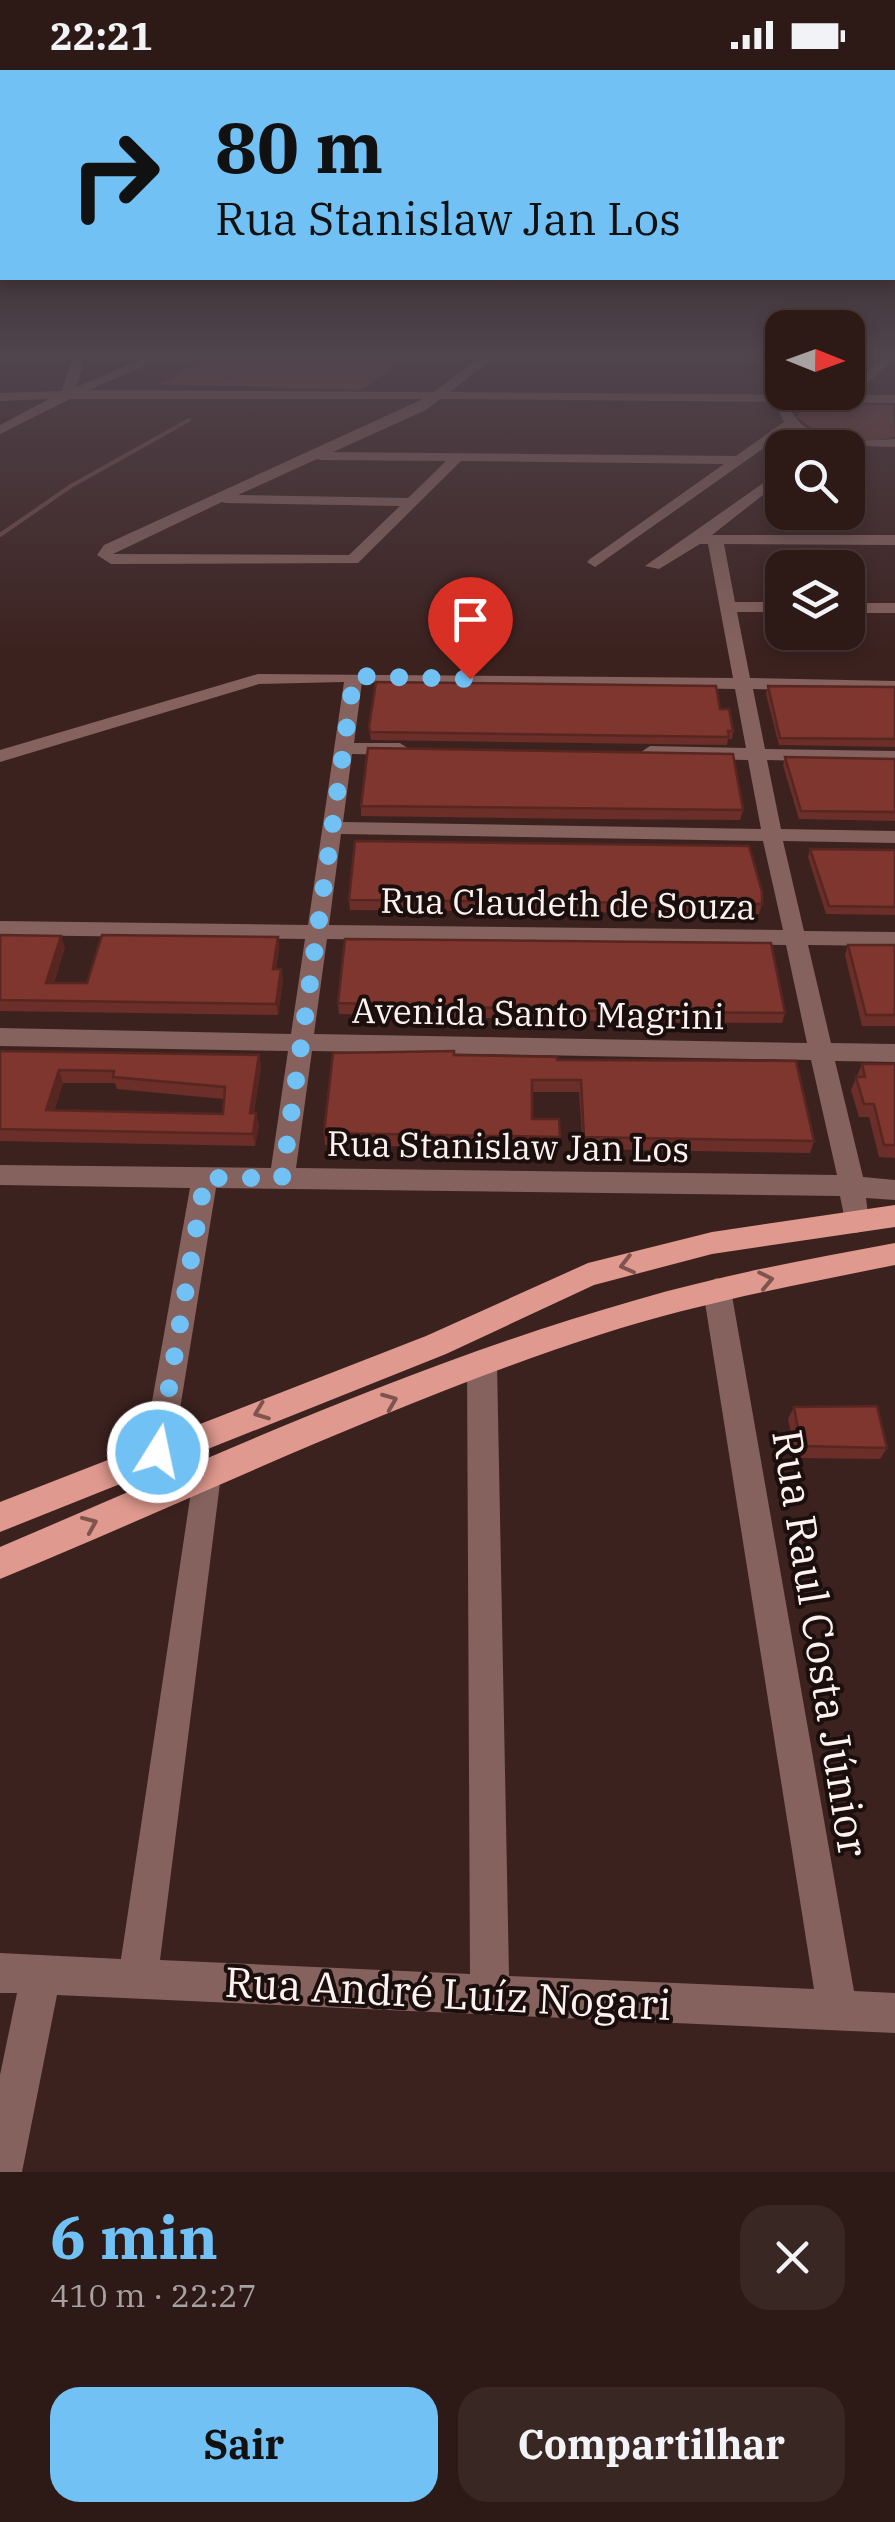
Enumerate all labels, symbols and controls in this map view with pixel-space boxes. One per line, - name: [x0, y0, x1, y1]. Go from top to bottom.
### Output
- text: 22:21: [50, 11, 153, 60]
- text: 80 m: [215, 101, 383, 192]
- icon: right: [50, 110, 180, 240]
- text: Rua Stanislaw Jan Los: [215, 189, 681, 247]
- north arrow: [765, 310, 865, 410]
- map controls: [765, 310, 865, 650]
- button: search: [765, 430, 865, 530]
- button: layers: [765, 550, 865, 650]
- pin: [428, 577, 513, 680]
- icon: arrive: [443, 592, 498, 647]
- street label: Rua Claudeth de Souza: [380, 877, 756, 929]
- street label: Avenida Santo Magrini: [351, 987, 725, 1039]
- street label: Rua Stanislaw Jan Los: [326, 1120, 690, 1172]
- one-way arrow: [619, 1254, 636, 1275]
- one-way arrow: [757, 1270, 774, 1291]
- one-way arrow: [381, 1392, 398, 1412]
- position arrow: [106, 1400, 210, 1504]
- one-way arrow: [254, 1401, 271, 1421]
- street label: Rua Raul Costa Júnior: [760, 1426, 882, 1861]
- one-way arrow: [80, 1516, 98, 1536]
- street label: Rua André Luíz Nogari: [223, 1954, 673, 2032]
- text: 6 min: [50, 2197, 218, 2276]
- button: close: [740, 2205, 845, 2310]
- text: 410 m · 22:27: [50, 2274, 257, 2316]
- button: Sair: [50, 2387, 438, 2502]
- button: Compartilhar: [458, 2387, 845, 2502]

